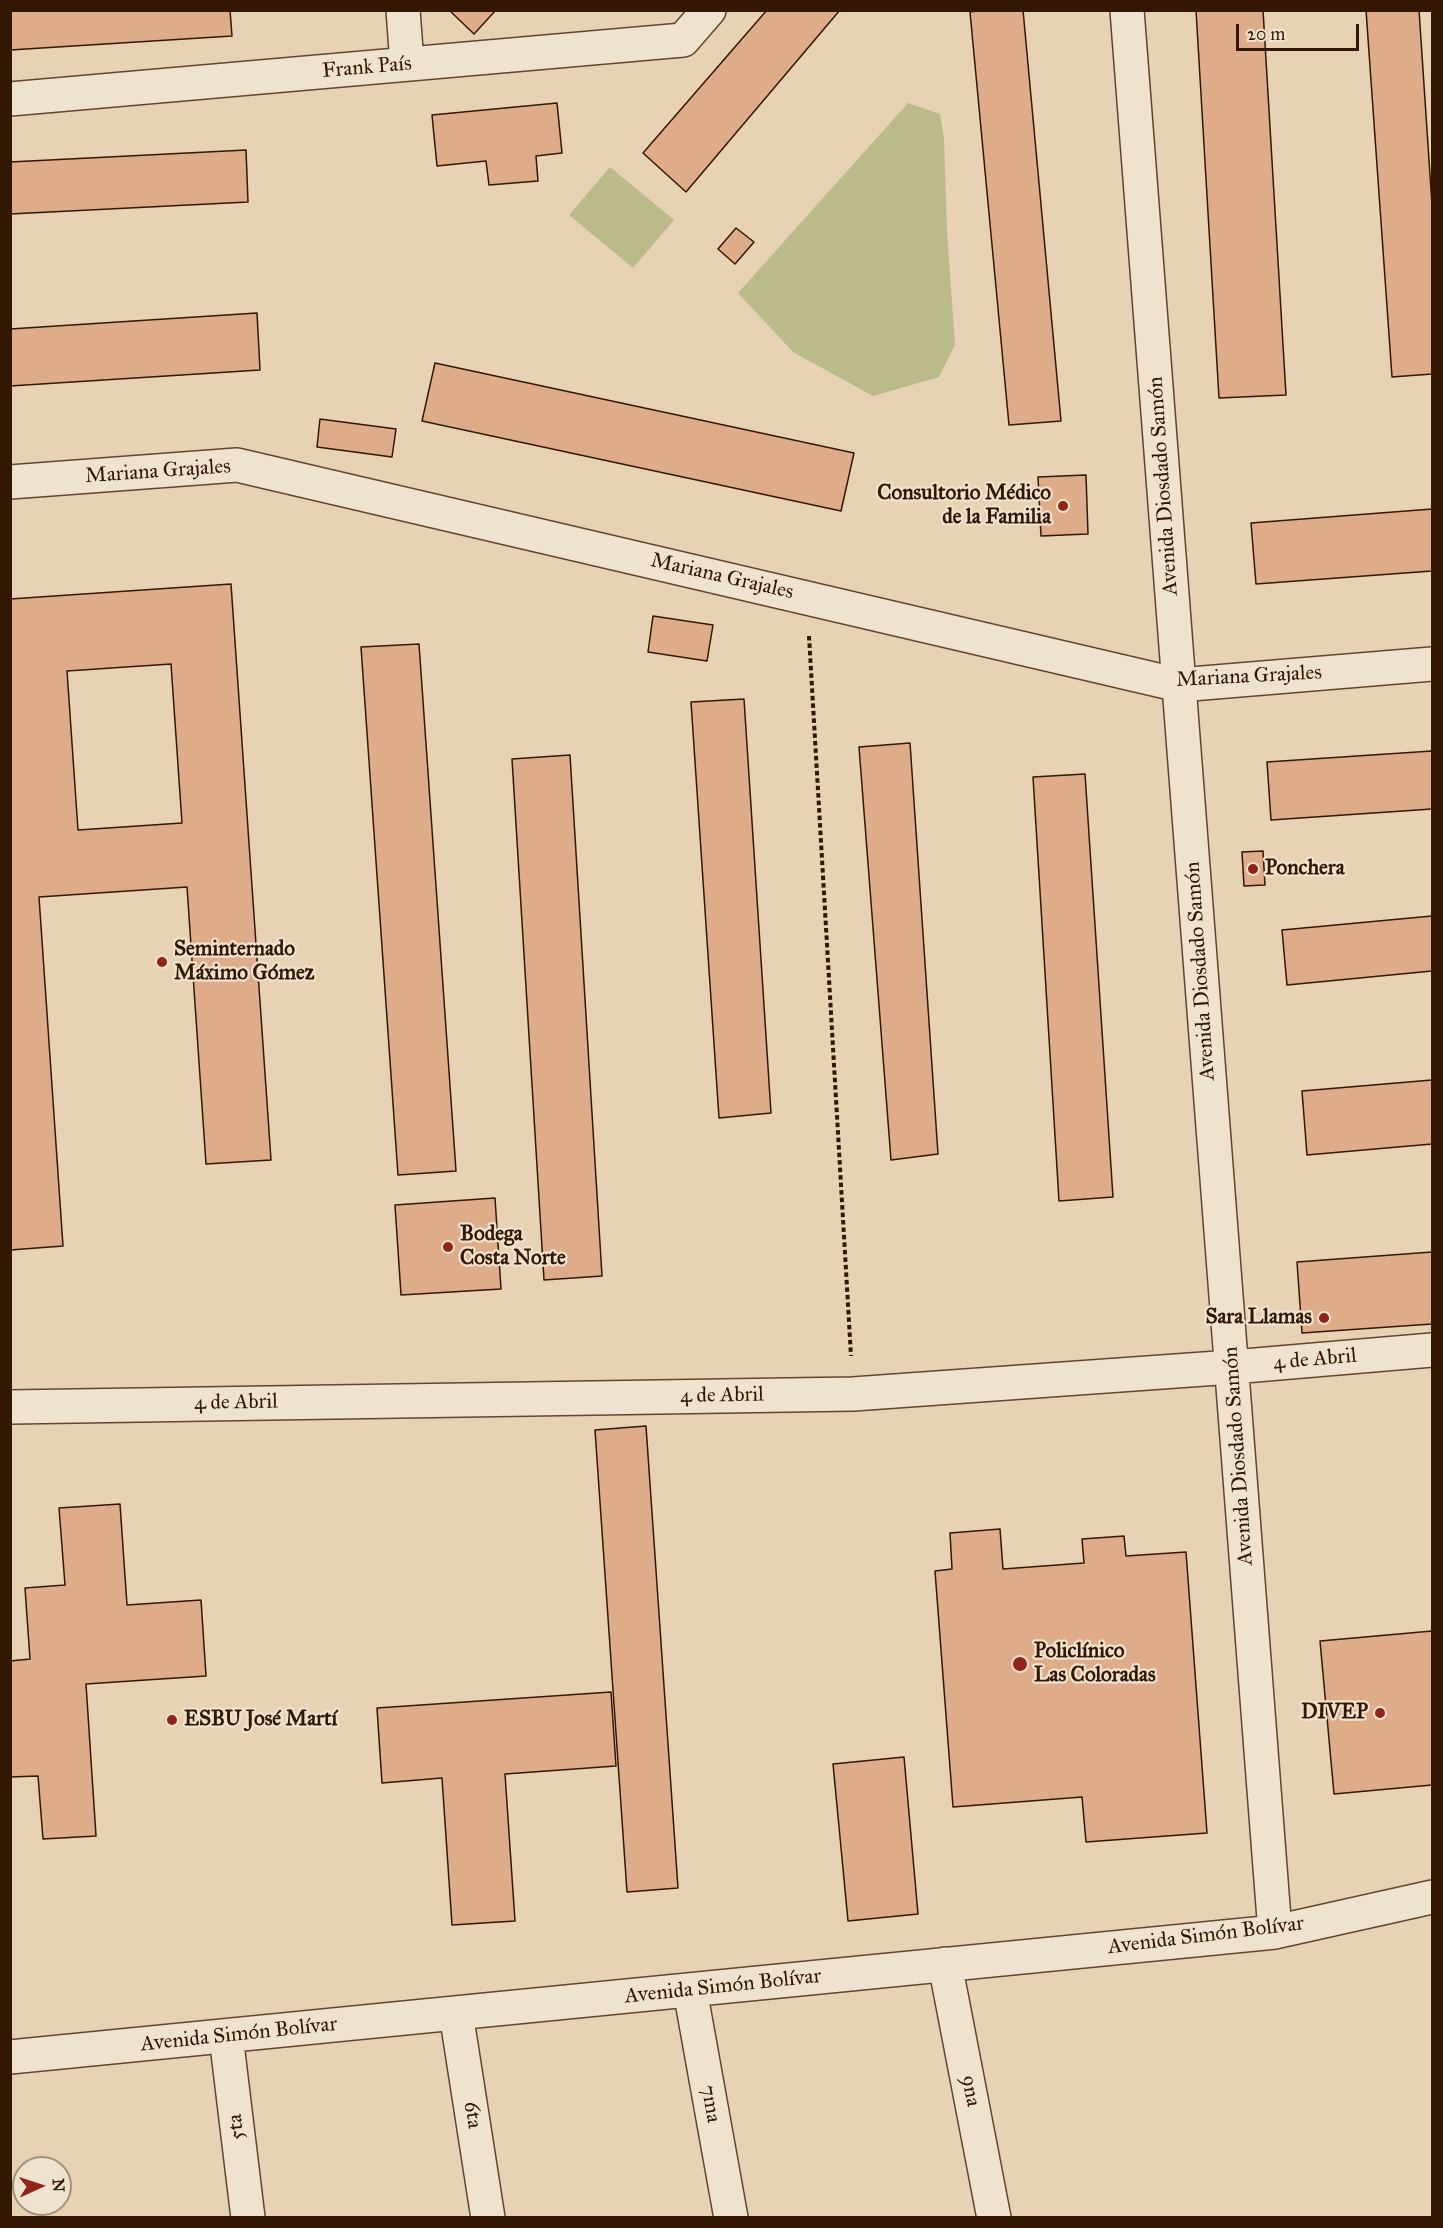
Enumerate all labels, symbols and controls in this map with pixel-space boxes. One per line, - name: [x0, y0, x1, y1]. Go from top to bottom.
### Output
- scale bar: [1239, 12, 1362, 50]
- text: 20 m: [1247, 23, 1285, 45]
- street label: Frank País: [321, 52, 413, 84]
- street label: Avenida Diosdado Samón: [1144, 376, 1184, 596]
- street label: Mariana Grajales: [84, 454, 232, 490]
- place label: Consultorio Médico de la Familia: [877, 481, 1051, 531]
- marker: Consultorio Médico de la Familia: [1056, 499, 1070, 513]
- street label: Mariana Grajales: [648, 548, 796, 606]
- street label: Mariana Grajales: [1175, 661, 1323, 693]
- place label: Ponchera: [1265, 856, 1345, 882]
- street label: Avenida Diosdado Samón: [1181, 861, 1221, 1081]
- marker: Ponchera: [1246, 862, 1260, 876]
- place label: Seminternado Máximo Gómez: [174, 937, 315, 987]
- marker: Seminternado Máximo Gómez: [155, 955, 169, 969]
- place label: Bodega Costa Norte: [460, 1222, 566, 1272]
- marker: Bodega Costa Norte: [441, 1240, 455, 1254]
- place label: Sara Llamas: [1205, 1305, 1312, 1331]
- marker: Sara Llamas: [1317, 1311, 1331, 1325]
- street label: 4 de Abril: [1272, 1344, 1358, 1376]
- street label: Avenida Diosdado Samón: [1219, 1346, 1259, 1566]
- street label: 4 de Abril: [680, 1383, 764, 1409]
- street label: 4 de Abril: [194, 1390, 278, 1416]
- place label: Policlínico Las Coloradas: [1034, 1639, 1156, 1689]
- marker: Policlínico Las Coloradas: [1011, 1655, 1029, 1673]
- place label: DIVEP: [1301, 1700, 1368, 1726]
- marker: DIVEP: [1373, 1706, 1387, 1720]
- place label: ESBU José Martí: [184, 1707, 337, 1733]
- marker: ESBU José Martí: [165, 1713, 179, 1727]
- street label: Avenida Simón Bolívar: [1106, 1911, 1306, 1961]
- street label: Avenida Simón Bolívar: [624, 1964, 822, 2010]
- street label: Avenida Simón Bolívar: [140, 2012, 338, 2058]
- street label: 9na: [955, 2073, 985, 2109]
- street label: 7ma: [694, 2083, 726, 2125]
- street label: 6ta: [457, 2100, 487, 2130]
- street label: 5ta: [223, 2113, 251, 2141]
- north arrow: [12, 2156, 72, 2216]
- text: N: [49, 2178, 68, 2192]

